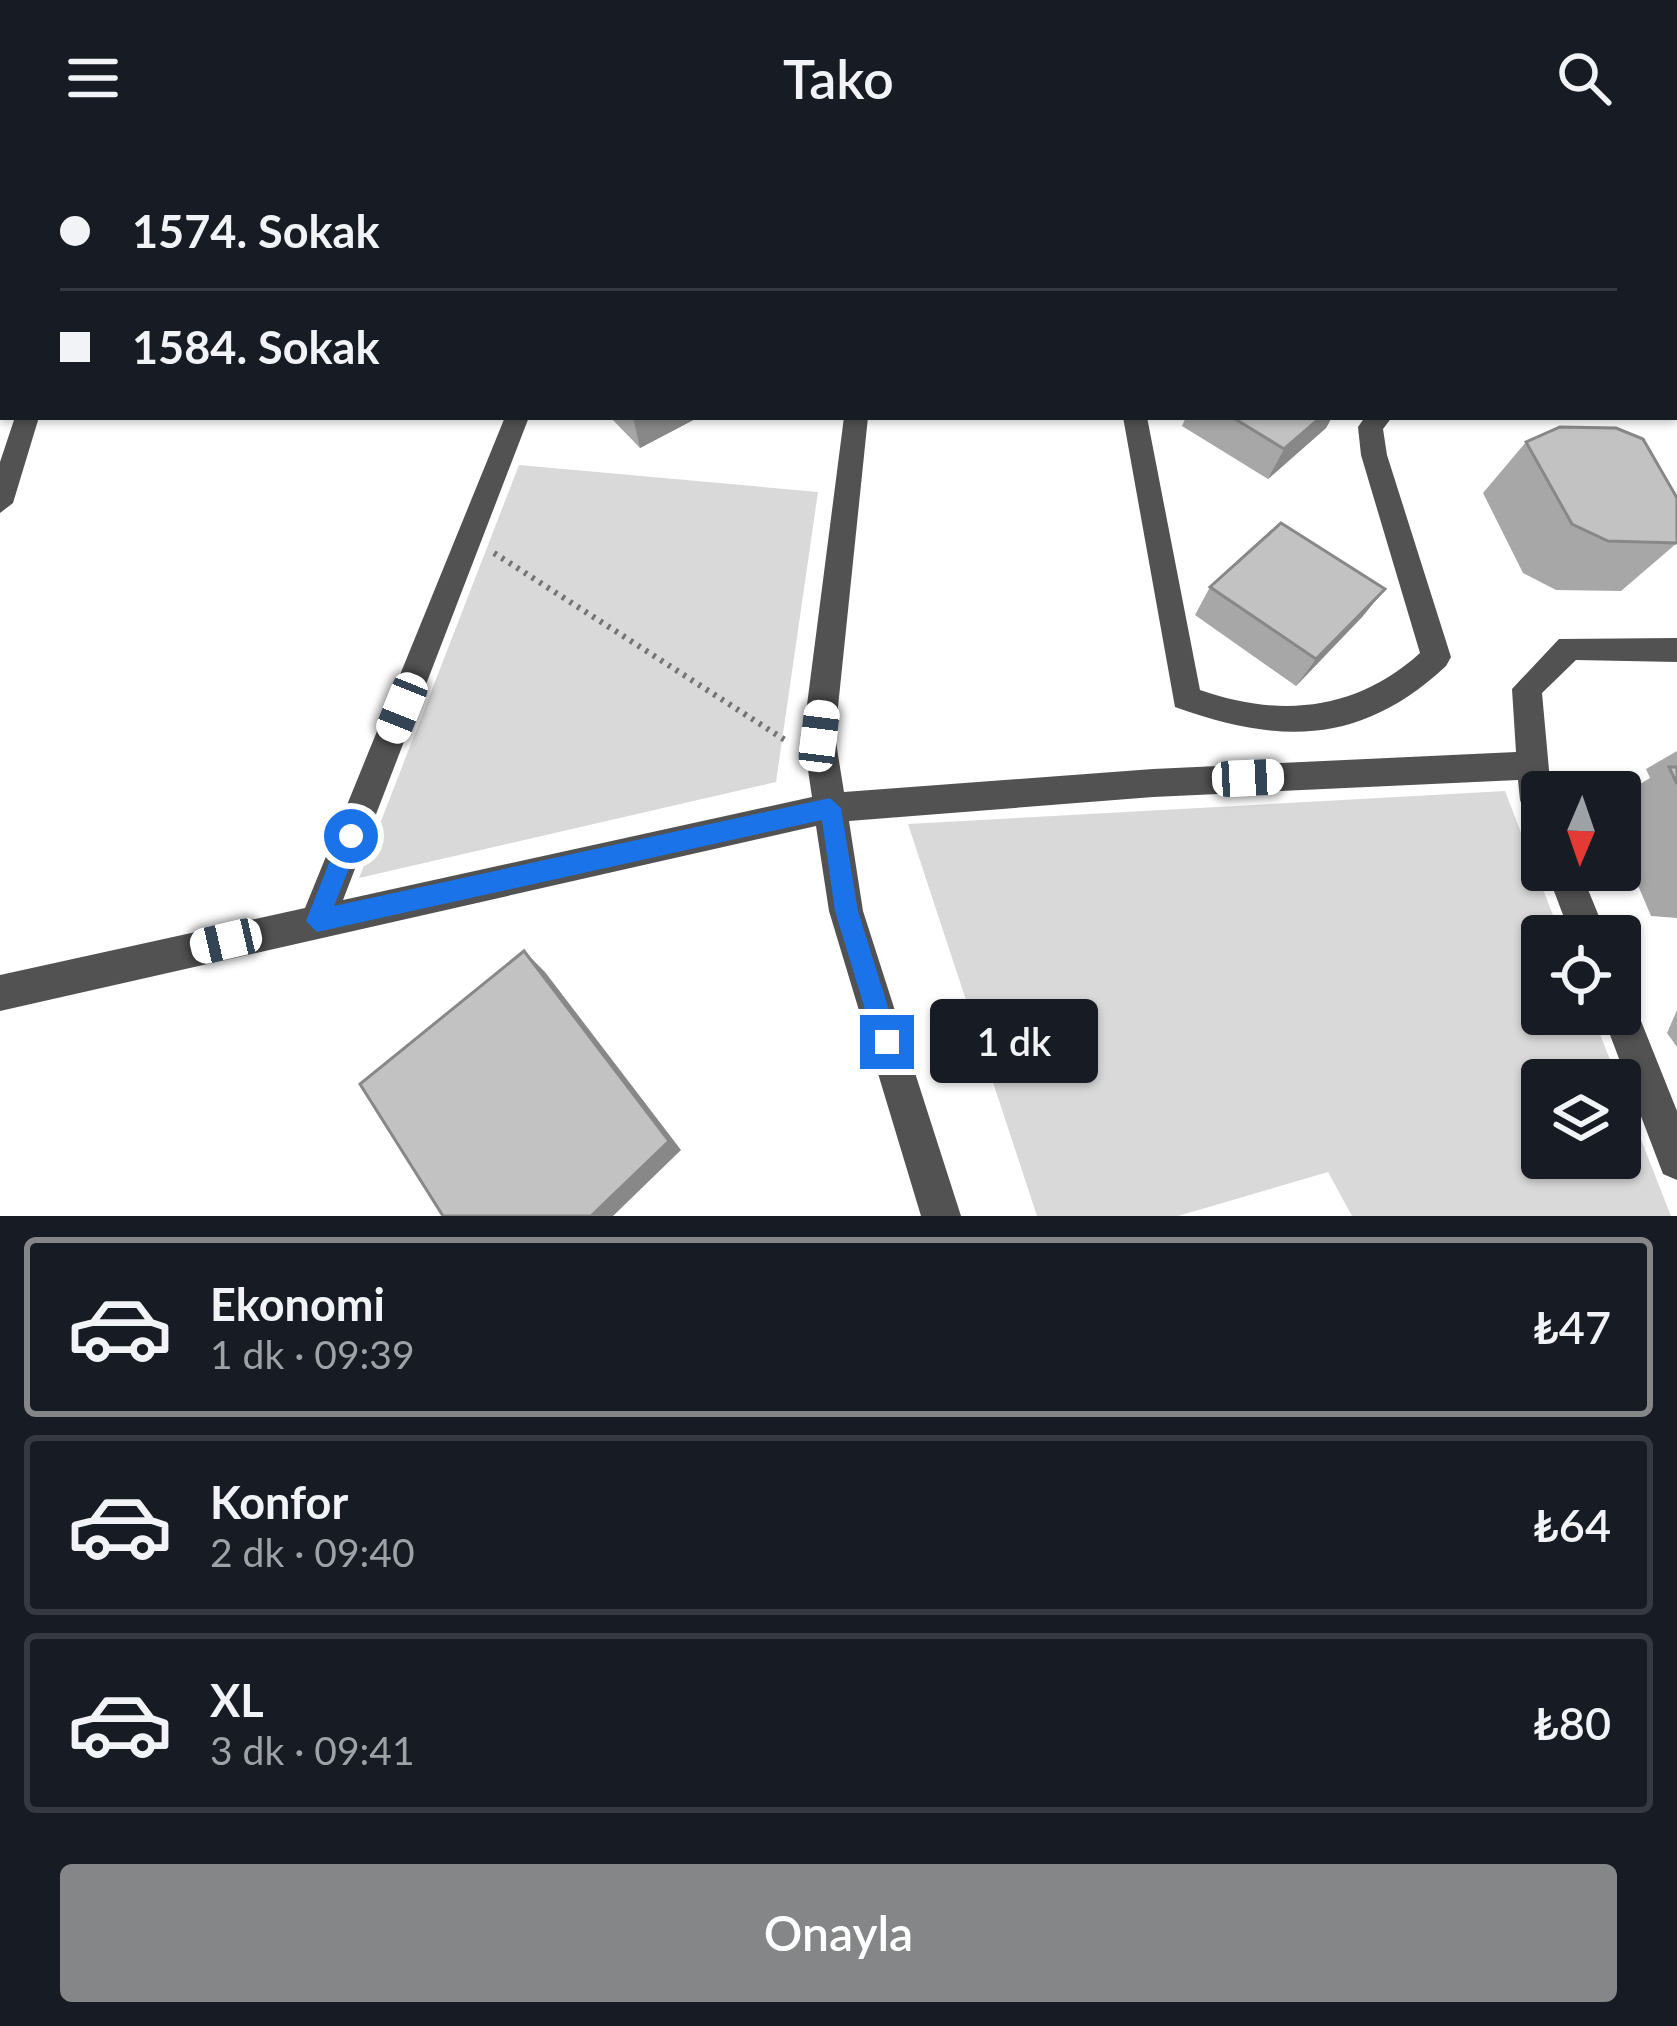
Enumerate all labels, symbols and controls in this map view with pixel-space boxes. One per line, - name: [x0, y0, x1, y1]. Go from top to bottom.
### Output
- icon: menu: [60, 45, 126, 111]
- icon: search: [1551, 45, 1617, 111]
- text: Tako: [783, 46, 894, 111]
- text: 1574. Sokak: [132, 204, 379, 258]
- text: 1584. Sokak: [132, 320, 379, 374]
- car: [372, 668, 432, 748]
- car: [797, 698, 841, 774]
- car: [1211, 758, 1285, 798]
- north arrow: [1521, 771, 1641, 891]
- map controls: [1521, 771, 1641, 1179]
- route start: [324, 809, 378, 863]
- car: [187, 915, 265, 967]
- button: locate: [1521, 915, 1641, 1035]
- callout: 1 dk: [929, 1000, 1097, 1084]
- route end: [860, 1015, 914, 1069]
- text: 1 dk: [977, 1018, 1051, 1064]
- button: layers: [1521, 1059, 1641, 1179]
- icon: car: [66, 1273, 174, 1381]
- text: Ekonomi: [210, 1277, 385, 1331]
- text: ₺47: [1533, 1300, 1611, 1354]
- text: 1 dk · 09:39: [210, 1331, 415, 1377]
- icon: car: [66, 1471, 174, 1579]
- text: Konfor: [210, 1475, 348, 1529]
- text: ₺64: [1533, 1498, 1611, 1552]
- text: 2 dk · 09:40: [210, 1529, 415, 1575]
- icon: car: [66, 1669, 174, 1777]
- text: XL: [210, 1673, 264, 1727]
- text: ₺80: [1533, 1696, 1611, 1750]
- text: 3 dk · 09:41: [210, 1727, 415, 1773]
- button: Onayla: [60, 1864, 1617, 2002]

